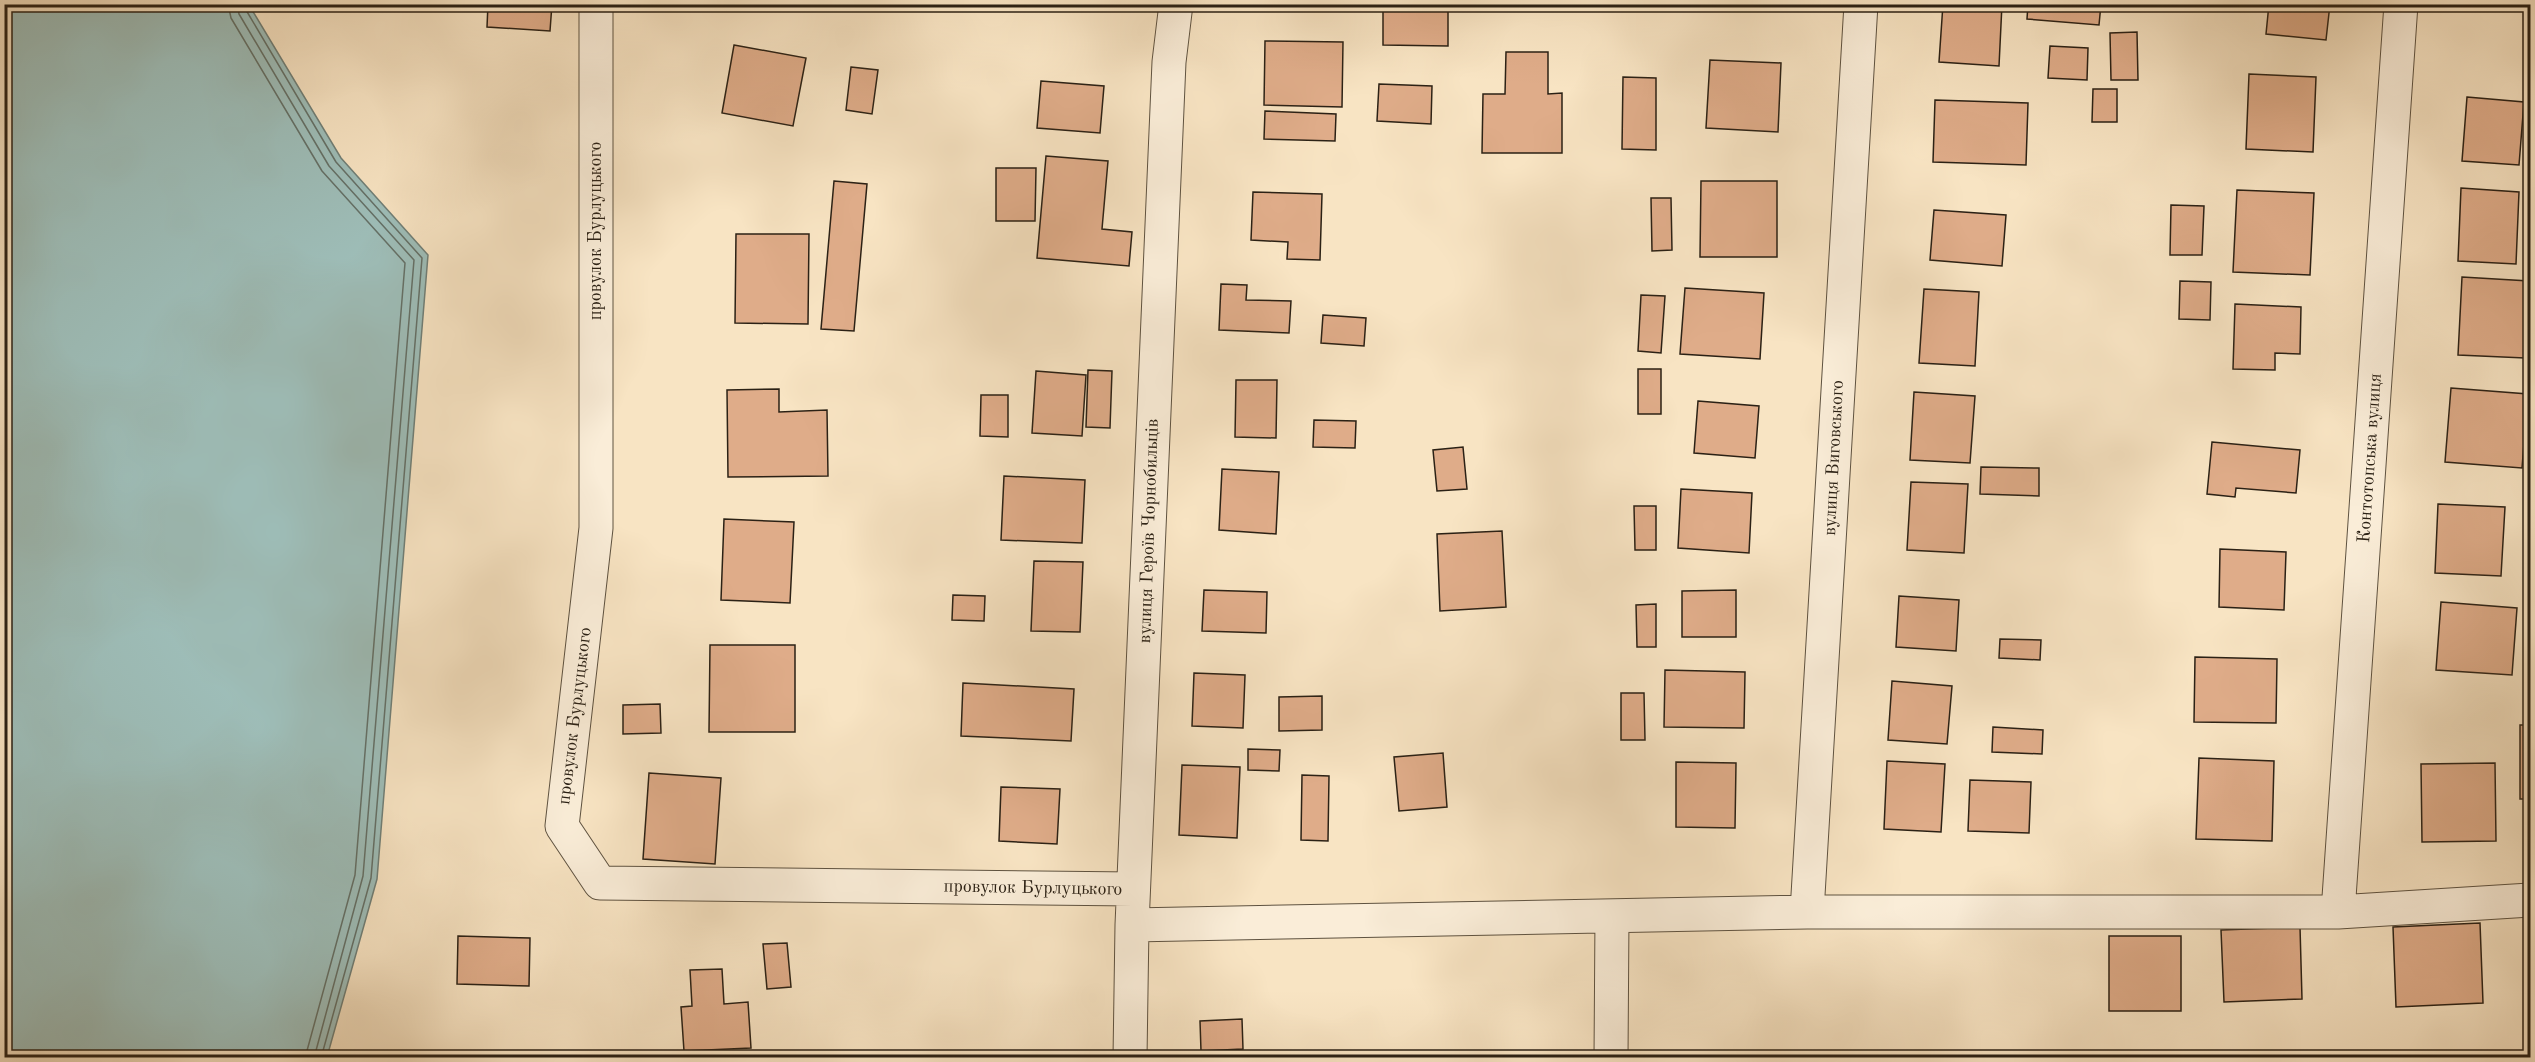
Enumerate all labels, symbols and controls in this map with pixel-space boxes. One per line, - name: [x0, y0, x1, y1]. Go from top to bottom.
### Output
- street label: провулок Бурлуцького: [587, 142, 605, 320]
- street label: Контотопська вулиця: [2355, 373, 2385, 543]
- street label: вулиця Виговського: [1821, 380, 1847, 536]
- street label: вулиця Героїв Чорнобильців: [1136, 418, 1162, 644]
- street label: провулок Бурлуцького: [555, 626, 595, 806]
- street label: провулок Бурлуцького: [944, 877, 1123, 899]

